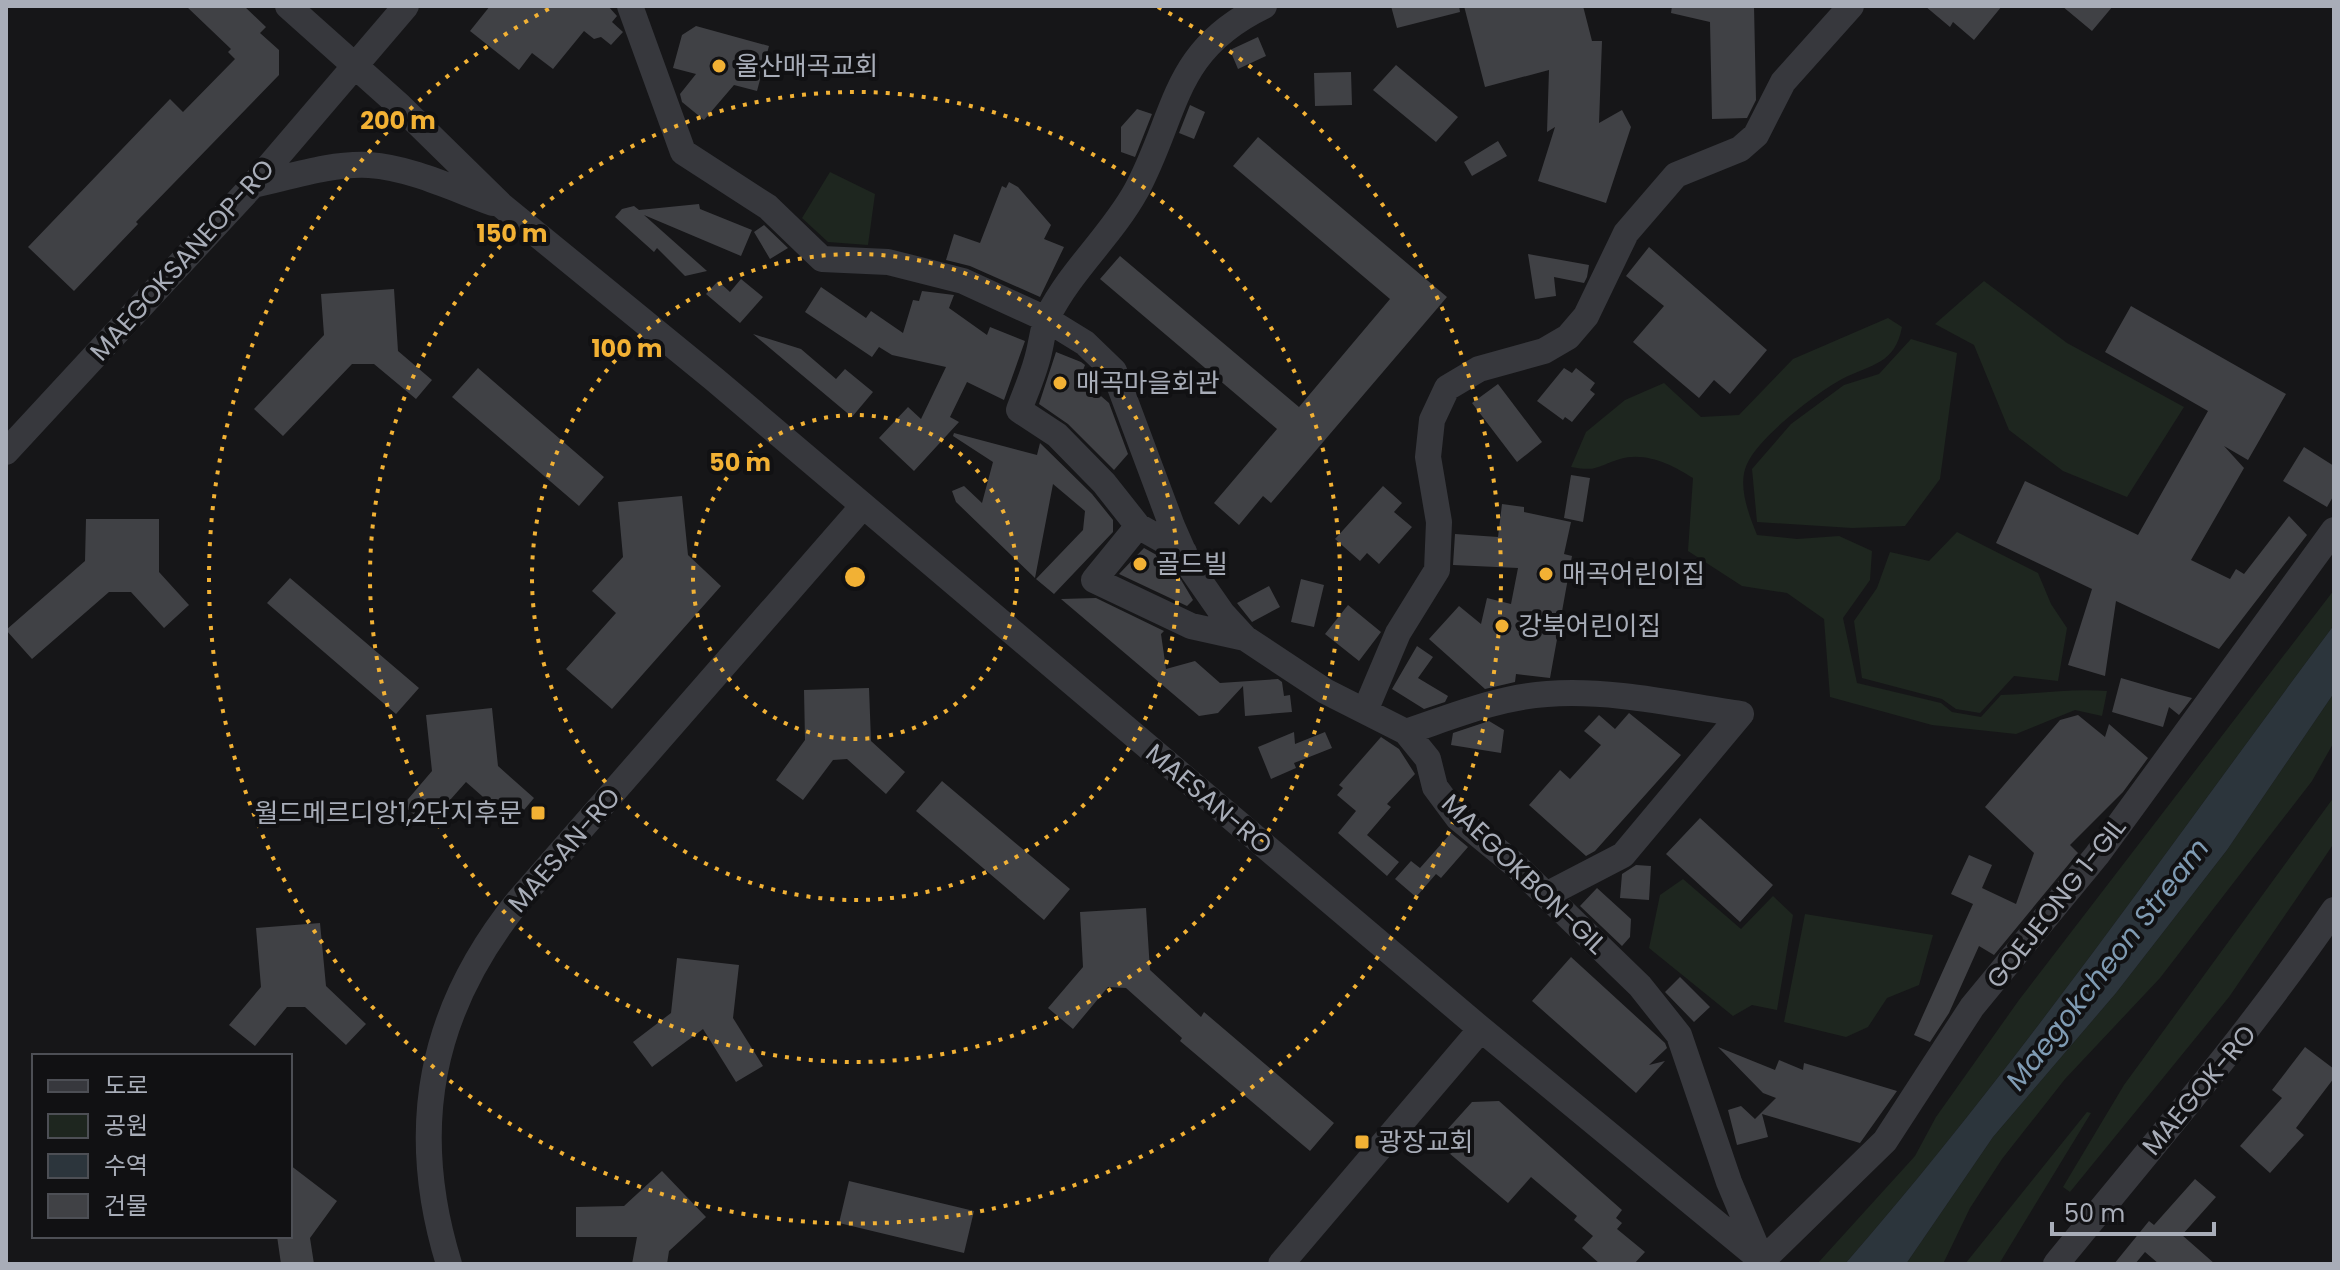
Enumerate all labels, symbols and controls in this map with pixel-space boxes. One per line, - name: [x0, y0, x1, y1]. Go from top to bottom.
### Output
- place label: 울산매곡교회: [735, 48, 879, 84]
- marker: 울산매곡교회: [710, 57, 728, 75]
- text: 200 m: [360, 104, 436, 137]
- street label: MAEGOKSANEOP-RO: [82, 151, 282, 369]
- text: 150 m: [477, 217, 547, 250]
- text: 100 m: [592, 332, 662, 365]
- place label: 매곡마을회관: [1076, 365, 1220, 401]
- marker: 매곡마을회관: [1051, 374, 1069, 392]
- text: 50 m: [709, 446, 771, 479]
- place label: 골드빌: [1156, 546, 1228, 582]
- marker: 골드빌: [1131, 555, 1149, 573]
- place label: 매곡어린이집: [1562, 556, 1706, 592]
- centre of rings: [841, 563, 869, 591]
- marker: 매곡어린이집: [1537, 565, 1555, 583]
- place label: 강북어린이집: [1518, 608, 1662, 644]
- marker: 강북어린이집: [1493, 617, 1511, 635]
- street label: MAESAN-RO: [1138, 735, 1280, 863]
- street label: MAESAN-RO: [500, 780, 628, 920]
- street label: MAEGOKBON-GIL: [1434, 786, 1614, 962]
- place label: 월드메르디앙1,2단지후문: [254, 795, 522, 831]
- marker: 월드메르디앙1,2단지후문: [529, 804, 547, 822]
- street label: GOEJEONG 1-GIL: [1978, 810, 2134, 996]
- water label: Maegokcheon Stream: [1997, 830, 2218, 1099]
- street label: MAEGOK-RO: [2134, 1017, 2264, 1163]
- legend: [32, 1054, 292, 1238]
- text: 도로: [104, 1069, 148, 1102]
- text: 공원: [104, 1109, 148, 1142]
- place label: 광장교회: [1378, 1124, 1474, 1160]
- marker: 광장교회: [1353, 1133, 1371, 1151]
- text: 수역: [104, 1149, 148, 1182]
- scale bar: [2052, 1186, 2214, 1236]
- text: 건물: [104, 1189, 148, 1222]
- text: 50 m: [2064, 1197, 2125, 1230]

